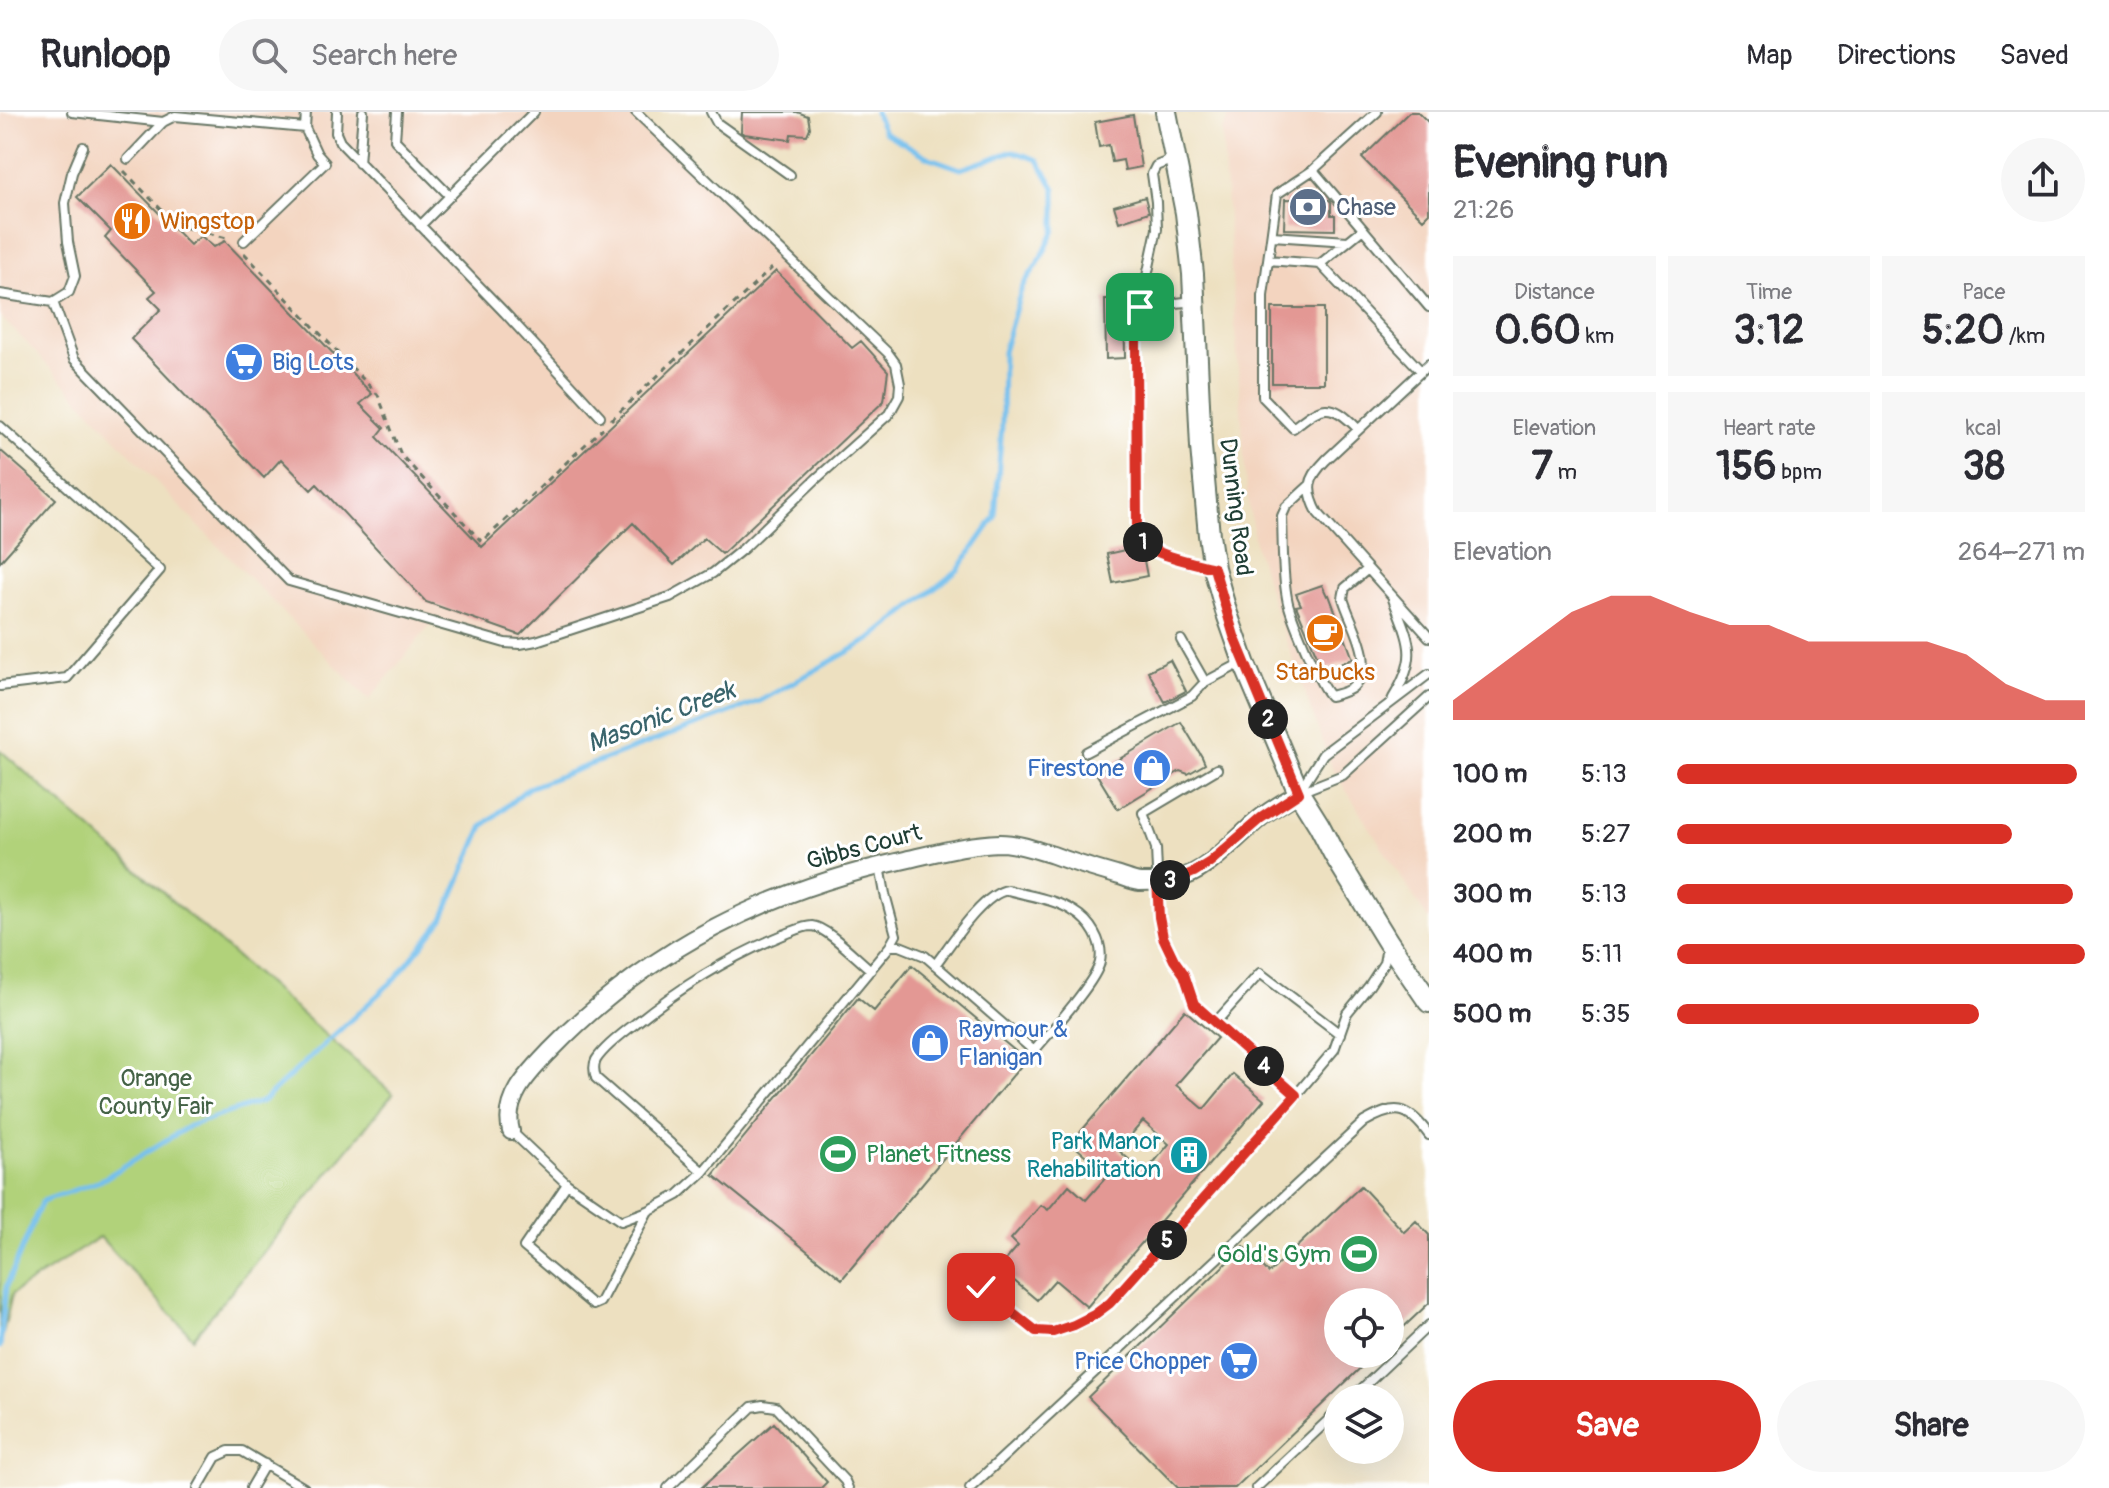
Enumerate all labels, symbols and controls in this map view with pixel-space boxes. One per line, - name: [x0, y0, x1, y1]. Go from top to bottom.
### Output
- search box: [219, 19, 779, 91]
- text: Runloop: [40, 31, 171, 79]
- icon: search: [247, 33, 291, 77]
- text: Search here: [311, 37, 457, 74]
- text: Map: [1746, 38, 1793, 73]
- text: Directions: [1837, 38, 1956, 73]
- text: Saved: [2000, 38, 2069, 73]
- text: Evening run: [1453, 136, 1668, 191]
- button: share: [2001, 138, 2085, 222]
- bank icon: Chase: [1287, 186, 1329, 228]
- place label: Chase: [1336, 193, 1396, 222]
- text: 21:26: [1453, 194, 1514, 226]
- restaurant icon: Wingstop: [111, 200, 153, 242]
- place label: Wingstop: [160, 207, 255, 236]
- pin: [1106, 273, 1174, 341]
- text: Distance: [1514, 278, 1595, 306]
- text: Time: [1746, 278, 1792, 306]
- text: Pace: [1962, 278, 2005, 306]
- icon: arrive: [1118, 285, 1162, 329]
- text: 0.60: [1494, 306, 1581, 355]
- text: 3:12: [1733, 306, 1804, 355]
- text: 5:20: [1922, 306, 2004, 355]
- text: km: [1581, 322, 1614, 350]
- text: /km: [2004, 322, 2045, 350]
- supermarket icon: Big Lots: [223, 341, 265, 383]
- place label: Big Lots: [272, 348, 354, 377]
- text: Elevation: [1512, 414, 1596, 442]
- text: Heart rate: [1723, 414, 1815, 442]
- text: kcal: [1966, 414, 2002, 442]
- street label: Dunning Road: [1213, 437, 1259, 577]
- text: 7: [1532, 442, 1553, 491]
- text: 156: [1716, 442, 1777, 491]
- text: 38: [1962, 442, 2005, 491]
- text: m: [1553, 458, 1577, 486]
- text: bpm: [1777, 458, 1822, 486]
- pin: 1: [1123, 522, 1163, 562]
- text: 1: [1139, 528, 1147, 556]
- text: Elevation: [1453, 536, 1552, 568]
- text: 264–271 m: [1958, 536, 2085, 568]
- cafe icon: Starbucks: [1304, 612, 1346, 654]
- place label: Starbucks: [1275, 658, 1375, 687]
- water label: Masonic Creek: [583, 673, 741, 760]
- pin: 2: [1248, 699, 1288, 739]
- text: 2: [1262, 705, 1274, 733]
- shop icon: Firestone: [1131, 747, 1173, 789]
- place label: Firestone: [1027, 754, 1124, 783]
- text: 100 m: [1453, 758, 1527, 790]
- text: 5:13: [1581, 758, 1627, 790]
- street label: Gibbs Court: [803, 818, 925, 876]
- text: 200 m: [1453, 818, 1532, 850]
- text: 5:27: [1581, 818, 1630, 850]
- pin: 3: [1150, 860, 1190, 900]
- text: 3: [1164, 866, 1176, 894]
- text: 300 m: [1453, 878, 1532, 910]
- text: 5:13: [1581, 878, 1627, 910]
- text: 400 m: [1453, 938, 1532, 970]
- text: 5:11: [1581, 938, 1622, 970]
- text: 500 m: [1453, 998, 1531, 1030]
- text: 5:35: [1581, 998, 1631, 1030]
- place label: Raymour & Flanigan: [958, 1015, 1068, 1072]
- shop icon: Raymour & Flanigan: [909, 1022, 951, 1064]
- pin: 4: [1244, 1046, 1284, 1086]
- text: 4: [1258, 1052, 1270, 1080]
- park label: Orange County Fair: [98, 1064, 214, 1121]
- place label: Park Manor Rehabilitation: [1027, 1127, 1161, 1184]
- sports icon: Planet Fitness: [817, 1133, 859, 1175]
- building icon: Park Manor Rehabilitation: [1168, 1134, 1210, 1176]
- place label: Planet Fitness: [866, 1140, 1011, 1169]
- pin: 5: [1147, 1220, 1187, 1260]
- text: 5: [1161, 1226, 1173, 1254]
- sports icon: Gold's Gym: [1338, 1233, 1380, 1275]
- place label: Gold's Gym: [1217, 1240, 1331, 1269]
- pin: [947, 1253, 1015, 1321]
- icon: check: [959, 1265, 1003, 1309]
- map controls: [1324, 1288, 1404, 1464]
- button: locate: [1324, 1288, 1404, 1368]
- supermarket icon: Price Chopper: [1218, 1340, 1260, 1382]
- place label: Price Chopper: [1074, 1347, 1211, 1376]
- button: Save: [1453, 1380, 1761, 1472]
- button: Share: [1777, 1380, 2085, 1472]
- button: layers: [1324, 1384, 1404, 1464]

